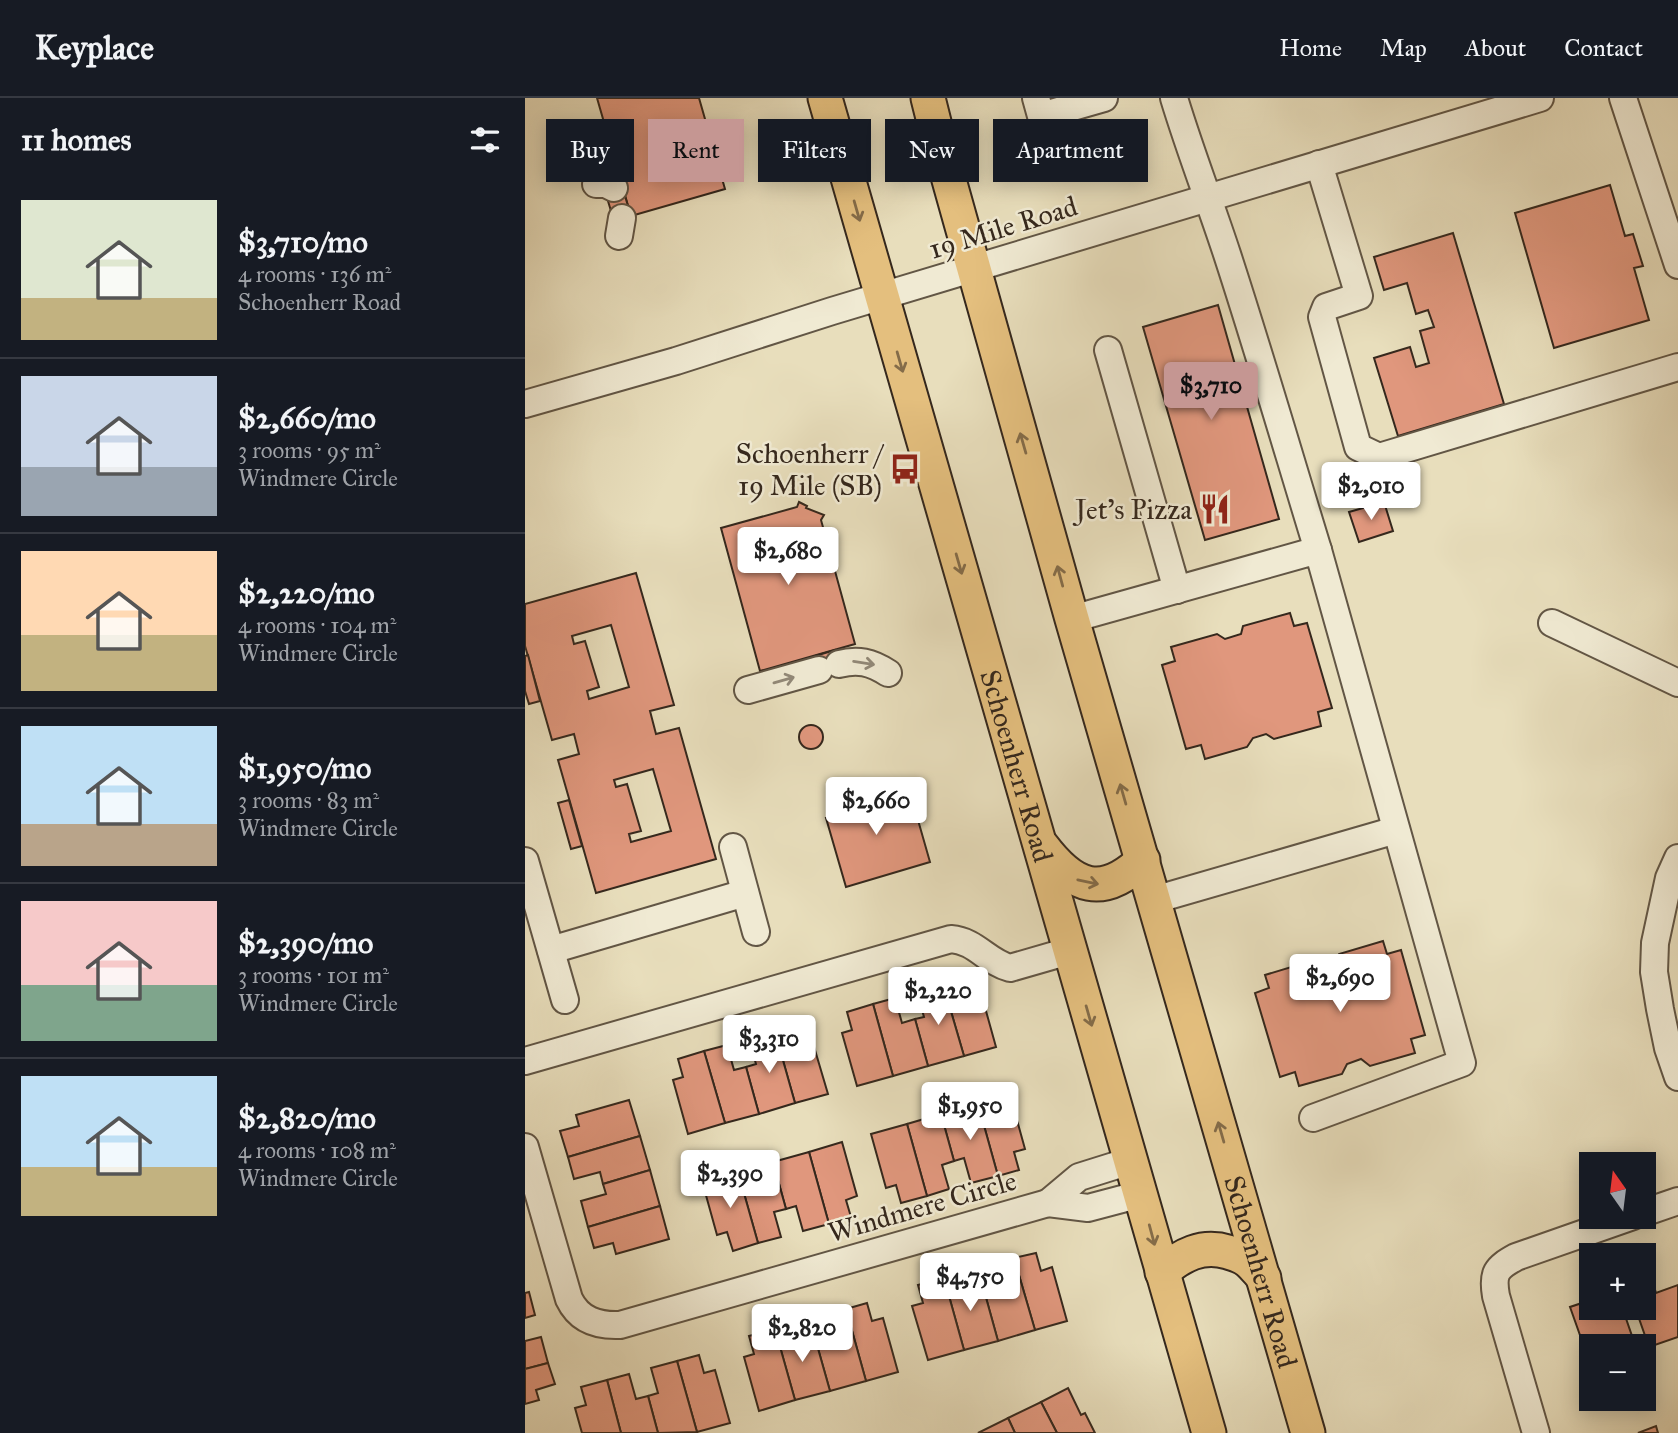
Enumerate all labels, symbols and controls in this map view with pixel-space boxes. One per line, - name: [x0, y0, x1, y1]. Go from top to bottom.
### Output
- text: Keyplace: [35, 28, 154, 68]
- text: Home: [1279, 33, 1342, 63]
- text: Map: [1380, 33, 1427, 63]
- text: About: [1465, 33, 1526, 63]
- text: Contact: [1564, 33, 1643, 63]
- chip: Buy: [546, 119, 634, 182]
- chip: Rent: [648, 119, 744, 182]
- chip: Filters: [758, 119, 871, 182]
- chip: New: [885, 119, 979, 182]
- chip: Apartment: [993, 119, 1148, 182]
- icon: filters: [466, 121, 504, 159]
- text: 11 homes: [21, 122, 132, 158]
- street label: 19 Mile Road: [925, 188, 1082, 267]
- one-way arrow: [851, 200, 864, 222]
- text: $3,710/mo: [238, 224, 368, 260]
- icon: home: [77, 228, 161, 312]
- text: 4 rooms · 136 m²: [238, 260, 391, 288]
- text: Schoenherr Road: [238, 288, 401, 316]
- one-way arrow: [894, 350, 907, 373]
- pin: $3,710: [1154, 362, 1268, 422]
- text: $3,710: [1180, 371, 1242, 399]
- text: $2,660/mo: [238, 400, 376, 436]
- icon: home: [77, 404, 161, 488]
- one-way arrow: [1016, 432, 1029, 455]
- text: 3 rooms · 95 m²: [238, 436, 381, 464]
- place label: Schoenherr / 19 Mile (SB): [736, 436, 884, 503]
- bus stop icon: Schoenherr / 19 Mile (SB): [888, 452, 922, 486]
- pin: $2,010: [1314, 462, 1428, 522]
- text: Windmere Circle: [238, 464, 398, 492]
- text: $2,010: [1337, 471, 1405, 499]
- place label: Jet's Pizza: [1072, 492, 1192, 527]
- restaurant icon: Jet's Pizza: [1198, 492, 1232, 526]
- pin: $2,680: [731, 528, 845, 587]
- text: $2,680: [754, 536, 822, 564]
- one-way arrow: [954, 553, 967, 575]
- one-way arrow: [1053, 565, 1066, 588]
- text: $2,220/mo: [238, 575, 375, 611]
- icon: home: [77, 579, 161, 663]
- text: 4 rooms · 104 m²: [238, 611, 397, 639]
- text: Windmere Circle: [238, 639, 398, 667]
- one-way arrow: [853, 657, 875, 670]
- street label: Schoenherr Road: [972, 666, 1061, 866]
- one-way arrow: [772, 672, 794, 685]
- text: $1,950/mo: [238, 750, 371, 786]
- icon: home: [77, 754, 161, 838]
- pin: $2,660: [819, 778, 933, 837]
- one-way arrow: [1116, 784, 1129, 806]
- text: 3 rooms · 83 m²: [238, 786, 379, 814]
- text: $2,660: [842, 786, 910, 814]
- text: Windmere Circle: [238, 814, 398, 842]
- one-way arrow: [1076, 875, 1099, 889]
- text: $2,390/mo: [238, 925, 373, 961]
- icon: home: [77, 929, 161, 1013]
- pin: $2,690: [1283, 954, 1397, 1014]
- text: 3 rooms · 101 m²: [238, 961, 389, 989]
- text: $2,690: [1305, 963, 1375, 991]
- pin: $2,220: [881, 968, 995, 1027]
- text: $2,220: [904, 976, 972, 1004]
- text: Windmere Circle: [238, 989, 398, 1017]
- one-way arrow: [1083, 1005, 1096, 1027]
- pin: $3,310: [712, 1016, 826, 1075]
- text: $3,310: [739, 1024, 799, 1052]
- pin: $1,950: [913, 1082, 1027, 1142]
- text: $1,950: [937, 1091, 1003, 1119]
- text: $2,820/mo: [238, 1100, 376, 1136]
- icon: home: [77, 1104, 161, 1188]
- one-way arrow: [1214, 1121, 1227, 1143]
- text: 4 rooms · 108 m²: [238, 1136, 396, 1164]
- pin: $2,390: [673, 1150, 787, 1210]
- north arrow: [1579, 1152, 1655, 1228]
- map controls: [1579, 1152, 1656, 1411]
- text: $2,390: [697, 1159, 763, 1187]
- street label: Windmere Circle: [824, 1163, 1021, 1250]
- text: Windmere Circle: [238, 1164, 398, 1192]
- street label: Schoenherr Road: [1216, 1172, 1305, 1372]
- one-way arrow: [1146, 1223, 1159, 1246]
- button: +: [1579, 1243, 1656, 1320]
- pin: $4,750: [913, 1254, 1027, 1313]
- text: $4,750: [936, 1262, 1004, 1290]
- pin: $2,820: [745, 1304, 859, 1364]
- text: $2,820: [768, 1313, 836, 1341]
- button: −: [1579, 1334, 1656, 1411]

